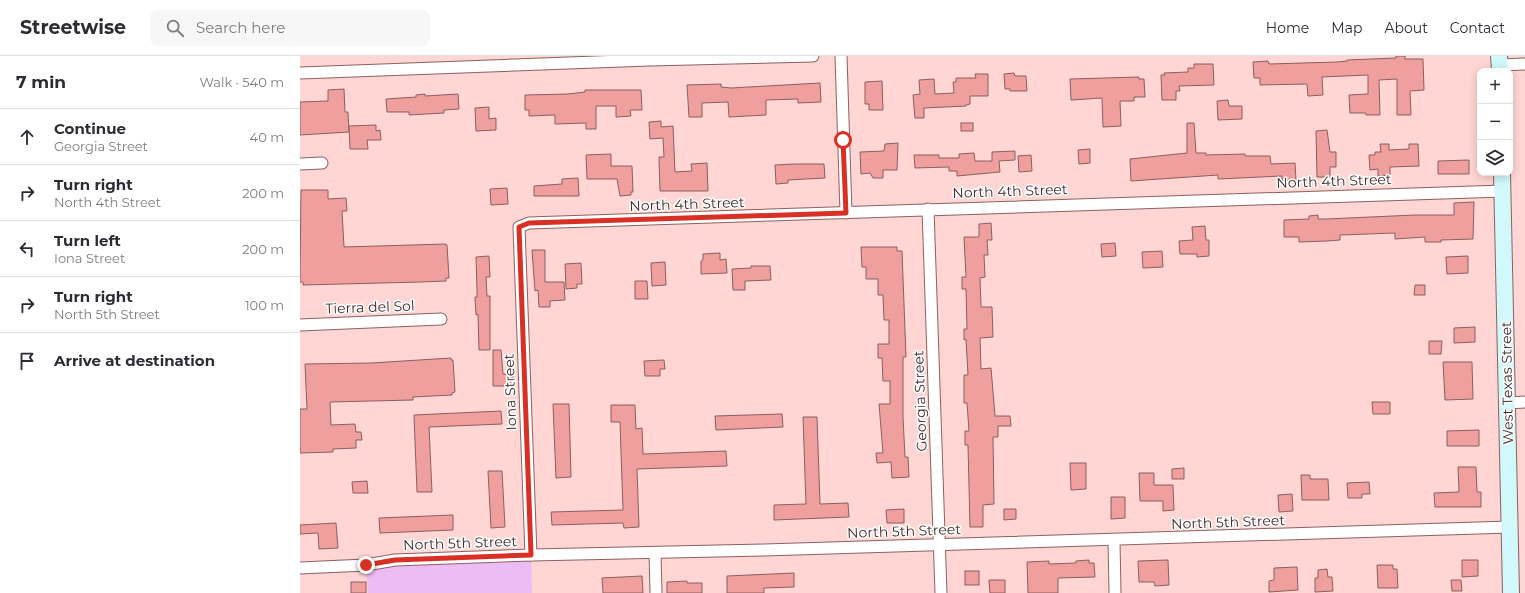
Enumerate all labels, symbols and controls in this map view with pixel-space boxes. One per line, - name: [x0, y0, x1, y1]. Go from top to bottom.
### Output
- search box: [150, 10, 430, 46]
- text: Streetwise: [20, 16, 126, 39]
- icon: search: [164, 17, 186, 39]
- text: Search here: [196, 18, 285, 37]
- text: Home: [1266, 19, 1309, 37]
- text: Map: [1331, 19, 1362, 37]
- text: About: [1384, 19, 1428, 37]
- text: Contact: [1450, 19, 1505, 37]
- map controls: [1477, 68, 1513, 176]
- button: +: [1477, 68, 1513, 104]
- text: 7 min: [16, 72, 66, 92]
- text: Walk · 540 m: [199, 74, 284, 90]
- button: −: [1477, 104, 1513, 140]
- text: Continue: [54, 119, 126, 138]
- icon: ahead: [16, 126, 38, 148]
- text: 40 m: [250, 129, 284, 145]
- route start: [834, 131, 852, 149]
- text: Georgia Street: [54, 138, 148, 154]
- button: layers: [1477, 140, 1513, 176]
- street label: North 4th Street: [1276, 170, 1392, 192]
- text: Turn right: [54, 175, 133, 194]
- street label: North 4th Street: [952, 180, 1068, 202]
- icon: right: [16, 182, 38, 204]
- text: 200 m: [242, 185, 284, 201]
- street label: North 4th Street: [629, 193, 745, 215]
- text: North 4th Street: [54, 194, 161, 210]
- text: Turn left: [54, 231, 121, 250]
- icon: left: [16, 238, 38, 260]
- text: 200 m: [242, 241, 284, 257]
- text: Iona Street: [54, 250, 125, 266]
- text: Turn right: [54, 287, 133, 306]
- icon: right: [16, 294, 38, 316]
- street label: Tierra del Sol: [325, 296, 415, 318]
- text: 100 m: [245, 297, 284, 313]
- text: North 5th Street: [54, 306, 160, 322]
- street label: West Texas Street: [1497, 321, 1517, 445]
- icon: arrive: [16, 350, 38, 372]
- street label: Georgia Street: [909, 350, 931, 452]
- text: Arrive at destination: [54, 351, 215, 370]
- street label: Iona Street: [500, 353, 520, 431]
- street label: North 5th Street: [1171, 511, 1286, 533]
- street label: North 5th Street: [847, 520, 962, 542]
- street label: North 5th Street: [403, 532, 518, 554]
- route end: [357, 556, 375, 574]

